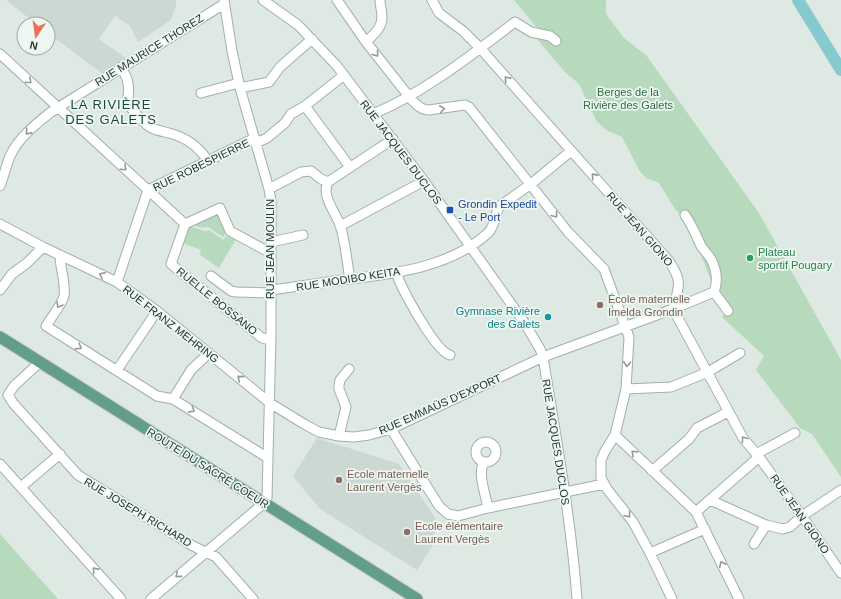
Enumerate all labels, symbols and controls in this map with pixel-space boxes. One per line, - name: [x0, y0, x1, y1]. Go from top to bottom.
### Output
- street label: RUE MAURICE THOREZ: [93, 12, 205, 88]
- north arrow: [16, 16, 56, 56]
- text: N: [28, 39, 39, 52]
- one-way arrow: [372, 50, 379, 57]
- one-way arrow: [24, 76, 31, 83]
- one-way arrow: [505, 76, 512, 83]
- park label: Berges de la Rivière des Galets: [583, 86, 673, 111]
- district label: LA RIVIÈRE DES GALETS: [65, 97, 157, 127]
- street label: RUE JACQUES DUCLOS: [358, 98, 444, 206]
- one-way arrow: [439, 105, 445, 114]
- one-way arrow: [25, 127, 33, 135]
- street label: RUE ROBESPIERRE: [151, 136, 251, 194]
- one-way arrow: [119, 164, 127, 171]
- one-way arrow: [591, 173, 598, 181]
- street label: RUE JEAN GIONO: [605, 190, 676, 269]
- place label: Grondin Expedit - Le Port: [458, 198, 537, 223]
- street label: RUE JEAN MOULIN: [264, 199, 276, 299]
- marker: Grondin Expedit - Le Port: [445, 205, 455, 215]
- one-way arrow: [550, 211, 557, 218]
- place label: Plateau sportif Pougary: [758, 246, 832, 271]
- marker: Plateau sportif Pougary: [745, 253, 755, 263]
- street label: RUELLE BOSSANO: [174, 265, 260, 337]
- street label: RUE MODIBO KEITA: [295, 265, 401, 293]
- one-way arrow: [99, 272, 106, 280]
- street label: RUE FRANZ MEHRING: [121, 283, 221, 365]
- place label: École maternelle Imelda Grondin: [608, 293, 690, 318]
- marker: École maternelle Imelda Grondin: [595, 300, 605, 310]
- one-way arrow: [57, 301, 64, 308]
- place label: Gymnase Rivière des Galets: [456, 305, 540, 330]
- marker: Gymnase Rivière des Galets: [543, 312, 553, 322]
- one-way arrow: [75, 342, 82, 349]
- one-way arrow: [623, 361, 632, 367]
- street label: RUE EMMAÜS D'EXPORT: [377, 371, 503, 436]
- one-way arrow: [237, 376, 244, 383]
- street label: RUE JACQUES DUCLOS: [540, 378, 572, 506]
- one-way arrow: [188, 406, 195, 413]
- street label: ROUTE DU SACRÉ COEUR: [145, 426, 271, 511]
- one-way arrow: [742, 436, 749, 443]
- one-way arrow: [631, 450, 639, 457]
- place label: Ecole maternelle Laurent Vergès: [347, 468, 429, 493]
- street label: RUE JEAN GIONO: [768, 472, 832, 556]
- street label: RUE JOSEPH RICHARD: [82, 475, 194, 549]
- marker: Ecole maternelle Laurent Vergès: [334, 475, 344, 485]
- one-way arrow: [623, 511, 630, 518]
- place label: Ecole élémentaire Laurent Vergès: [415, 520, 503, 545]
- marker: Ecole élémentaire Laurent Vergès: [402, 527, 412, 537]
- one-way arrow: [719, 561, 727, 568]
- one-way arrow: [93, 567, 100, 575]
- one-way arrow: [176, 571, 183, 578]

